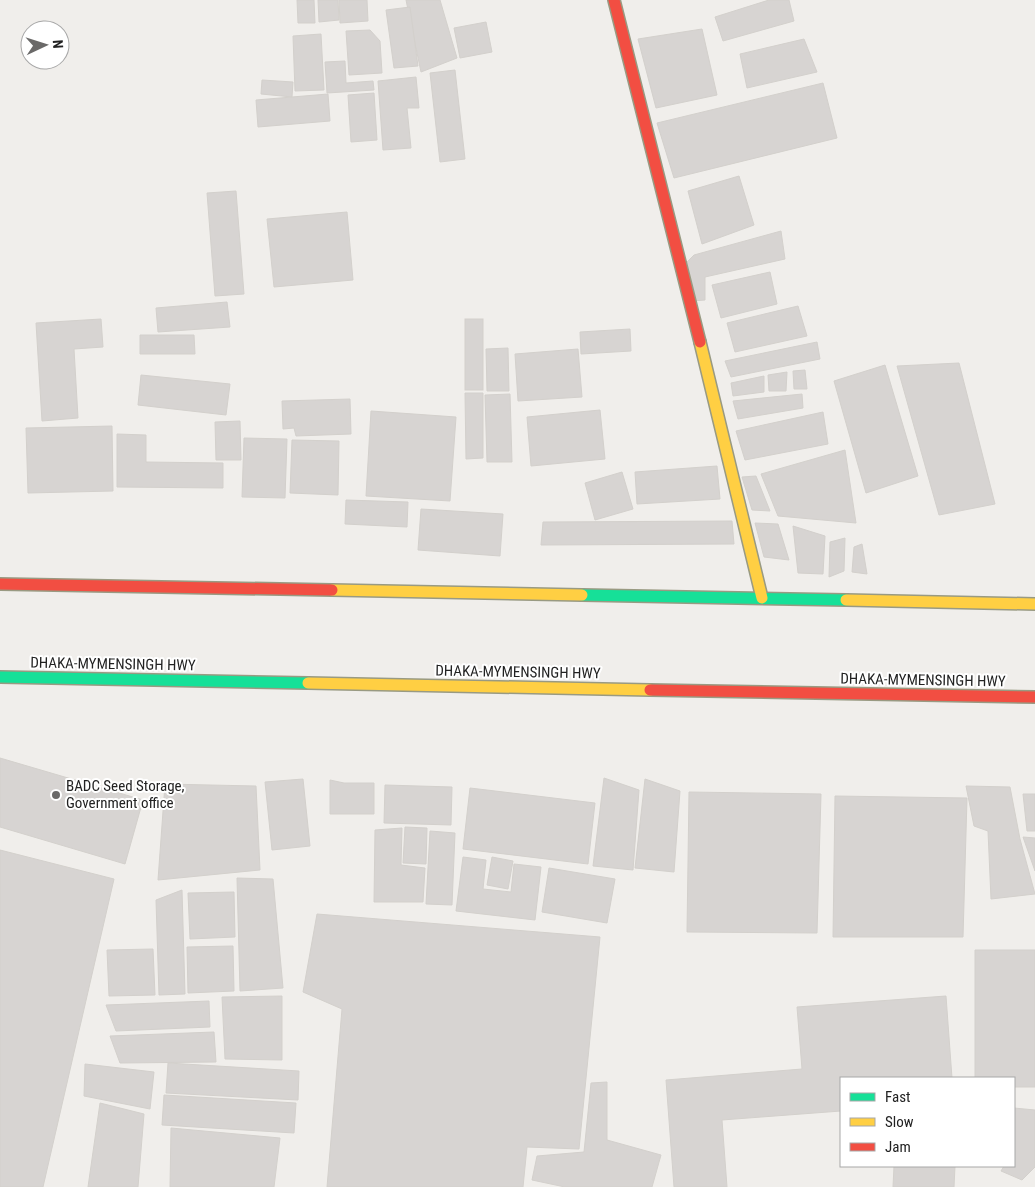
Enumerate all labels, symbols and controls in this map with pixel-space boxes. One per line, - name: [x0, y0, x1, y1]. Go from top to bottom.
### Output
- north arrow: [20, 20, 70, 70]
- text: N: [50, 39, 66, 49]
- street label: DHAKA-MYMENSINGH HWY: [30, 654, 196, 674]
- street label: DHAKA-MYMENSINGH HWY: [435, 662, 601, 682]
- street label: DHAKA-MYMENSINGH HWY: [840, 670, 1006, 690]
- place label: BADC Seed Storage, Government office: [66, 777, 185, 812]
- marker: BADC Seed Storage, Government office: [50, 789, 62, 801]
- legend: [840, 1077, 1015, 1167]
- text: Fast: [885, 1088, 910, 1106]
- text: Slow: [885, 1113, 914, 1131]
- text: Jam: [885, 1138, 911, 1156]

